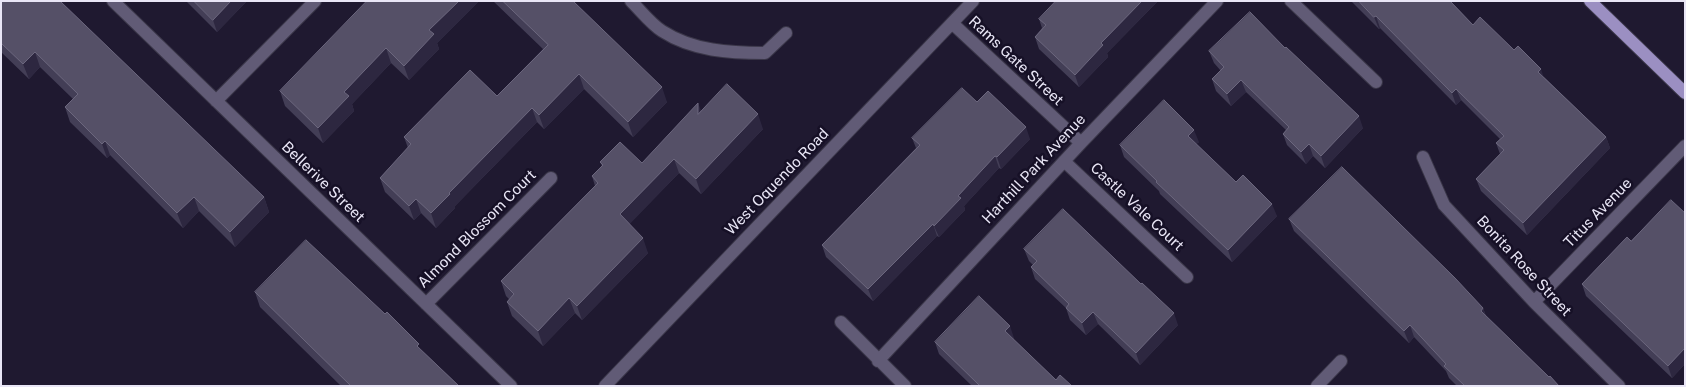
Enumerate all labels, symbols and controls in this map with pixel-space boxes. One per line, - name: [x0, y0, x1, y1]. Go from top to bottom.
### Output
- street label: Rams Gate Street: [965, 12, 1067, 110]
- street label: Harthill Park Avenue: [979, 110, 1089, 228]
- street label: West Oquendo Road: [721, 125, 833, 239]
- street label: Bellerive Street: [278, 138, 368, 226]
- street label: Castle Vale Court: [1087, 159, 1187, 255]
- street label: Almond Blossom Court: [414, 166, 540, 292]
- street label: Titus Avenue: [1560, 174, 1636, 252]
- street label: Bonita Rose Street: [1473, 212, 1575, 320]

